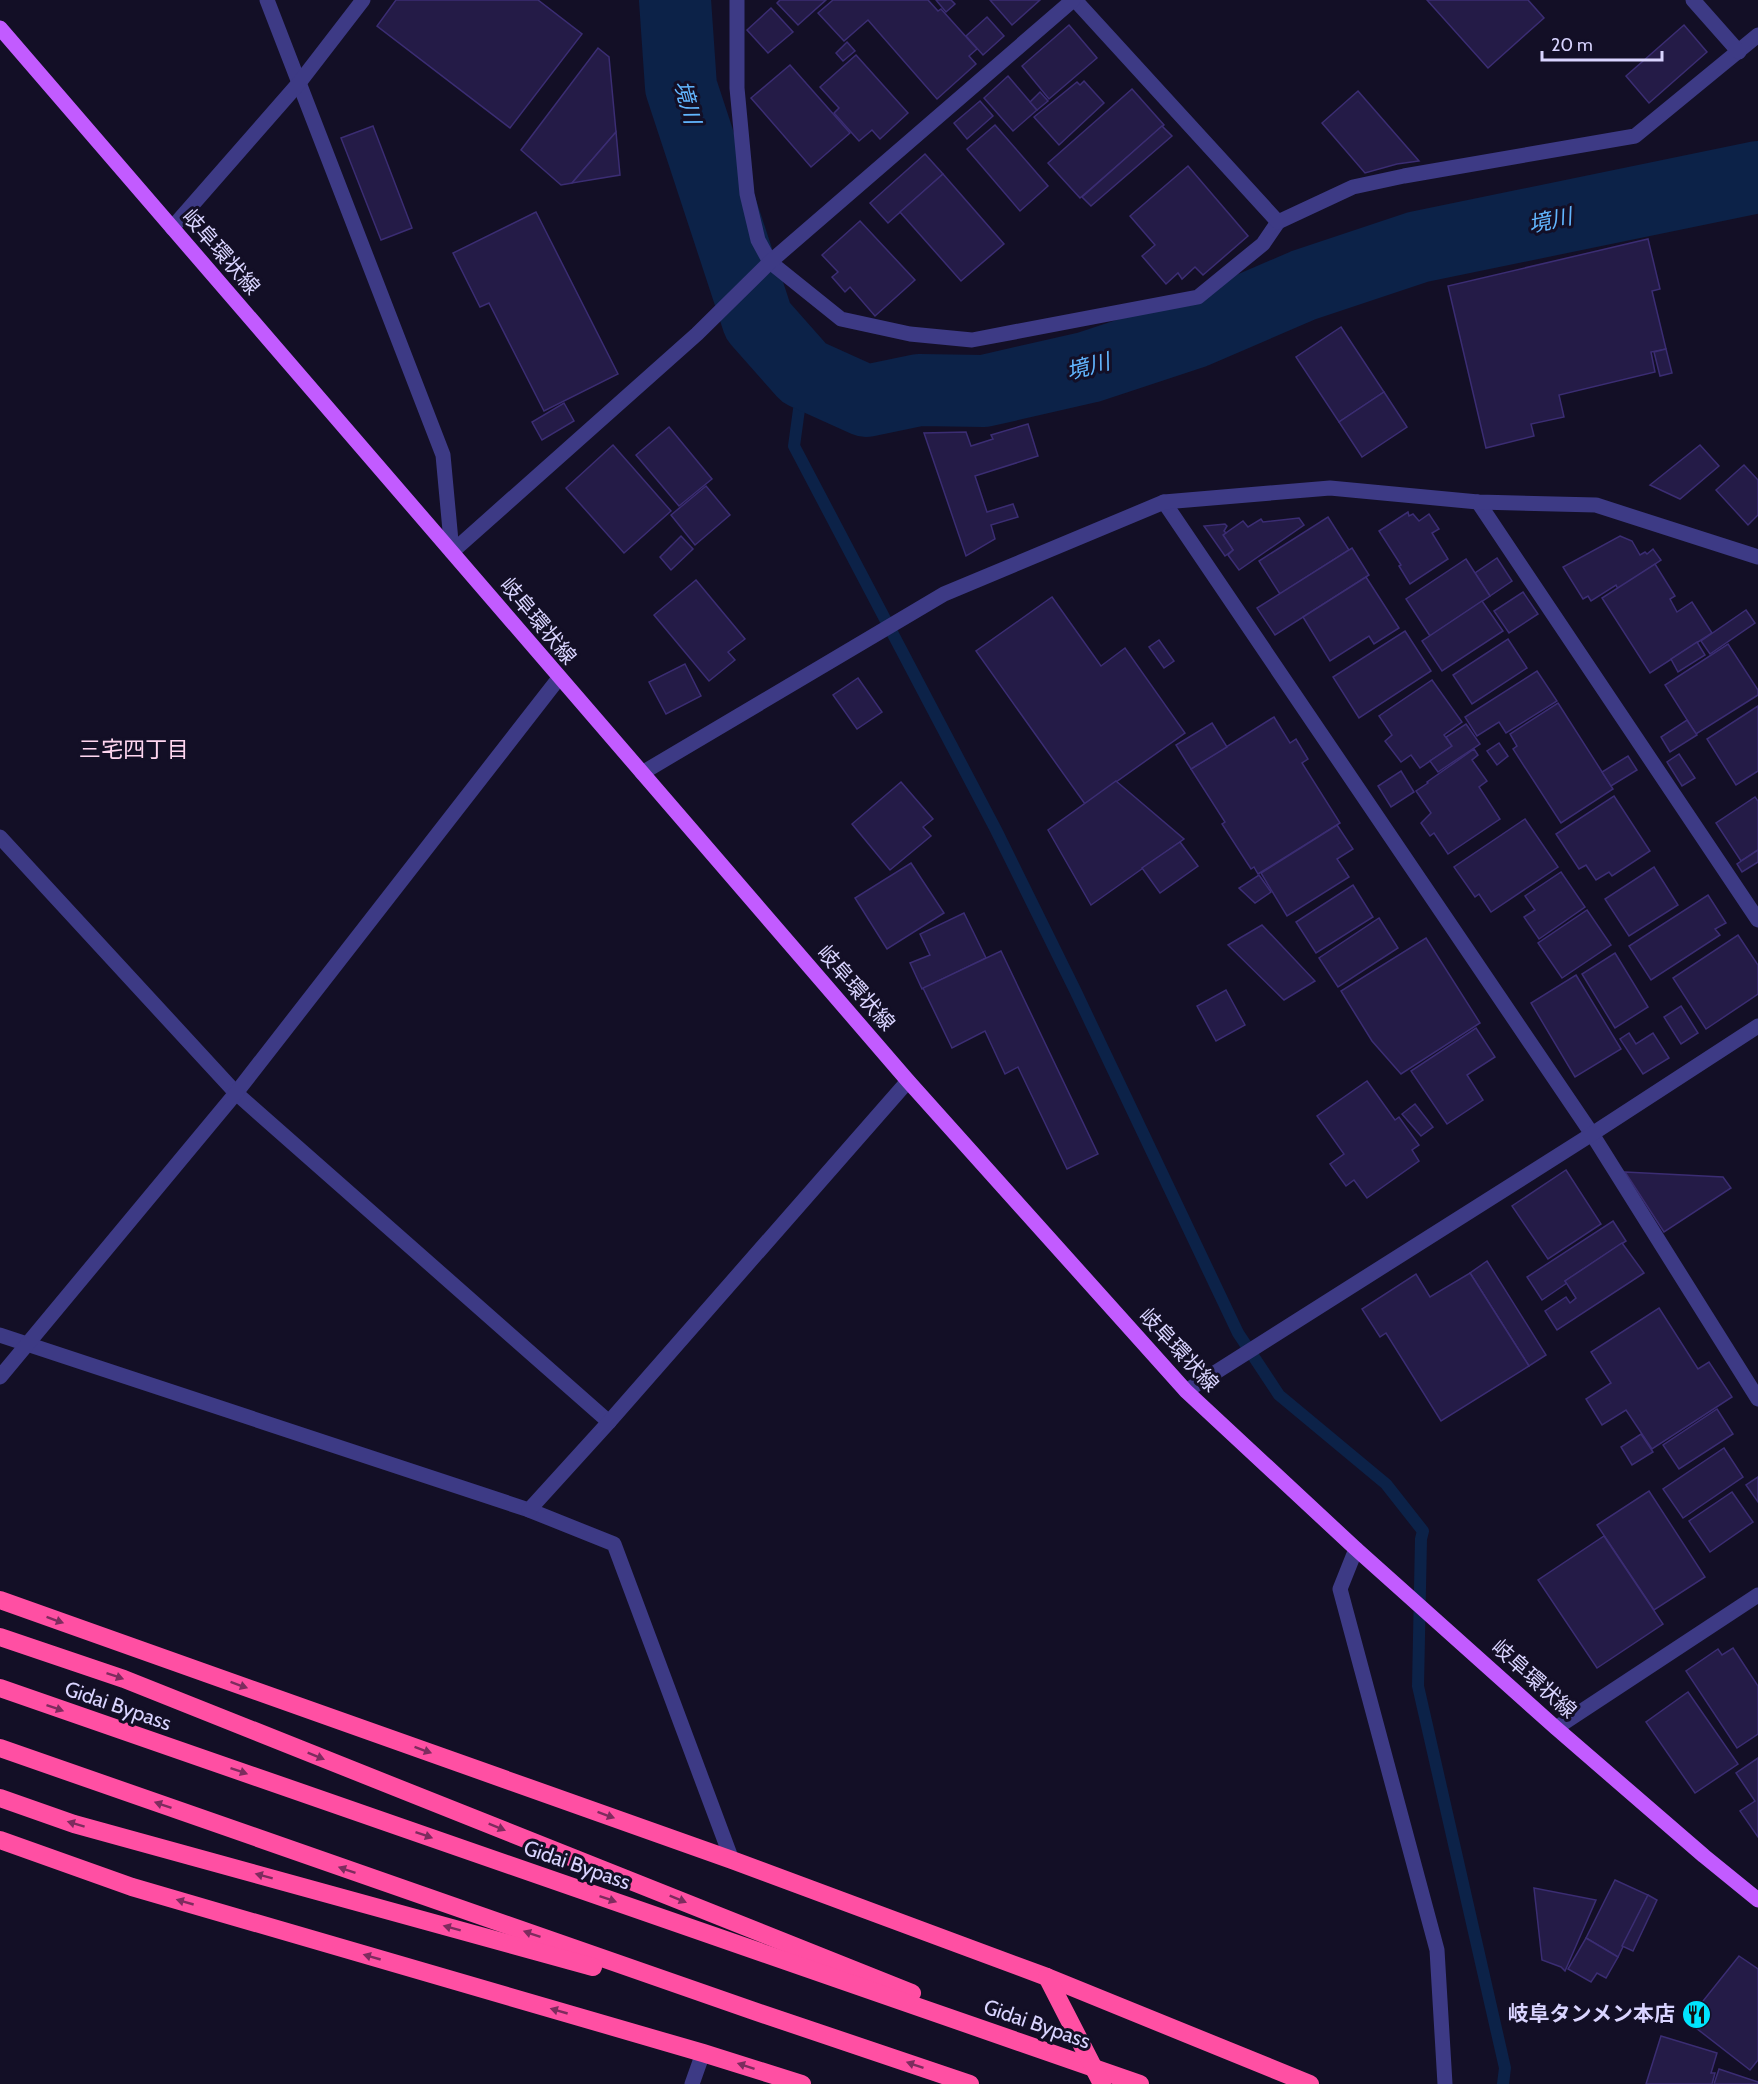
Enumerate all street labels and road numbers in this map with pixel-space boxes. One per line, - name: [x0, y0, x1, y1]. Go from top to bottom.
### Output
- street label: 岐阜環状線: [178, 204, 265, 299]
- street label: 岐阜環状線: [495, 572, 582, 669]
- street label: 岐阜環状線: [813, 940, 900, 1035]
- street label: 岐阜環状線: [1134, 1303, 1224, 1397]
- street label: 岐阜環状線: [1487, 1634, 1582, 1723]
- street label: Gidai Bypass: [61, 1676, 175, 1736]
- street label: Gidai Bypass: [520, 1835, 634, 1895]
- street label: Gidai Bypass: [980, 1994, 1094, 2054]

